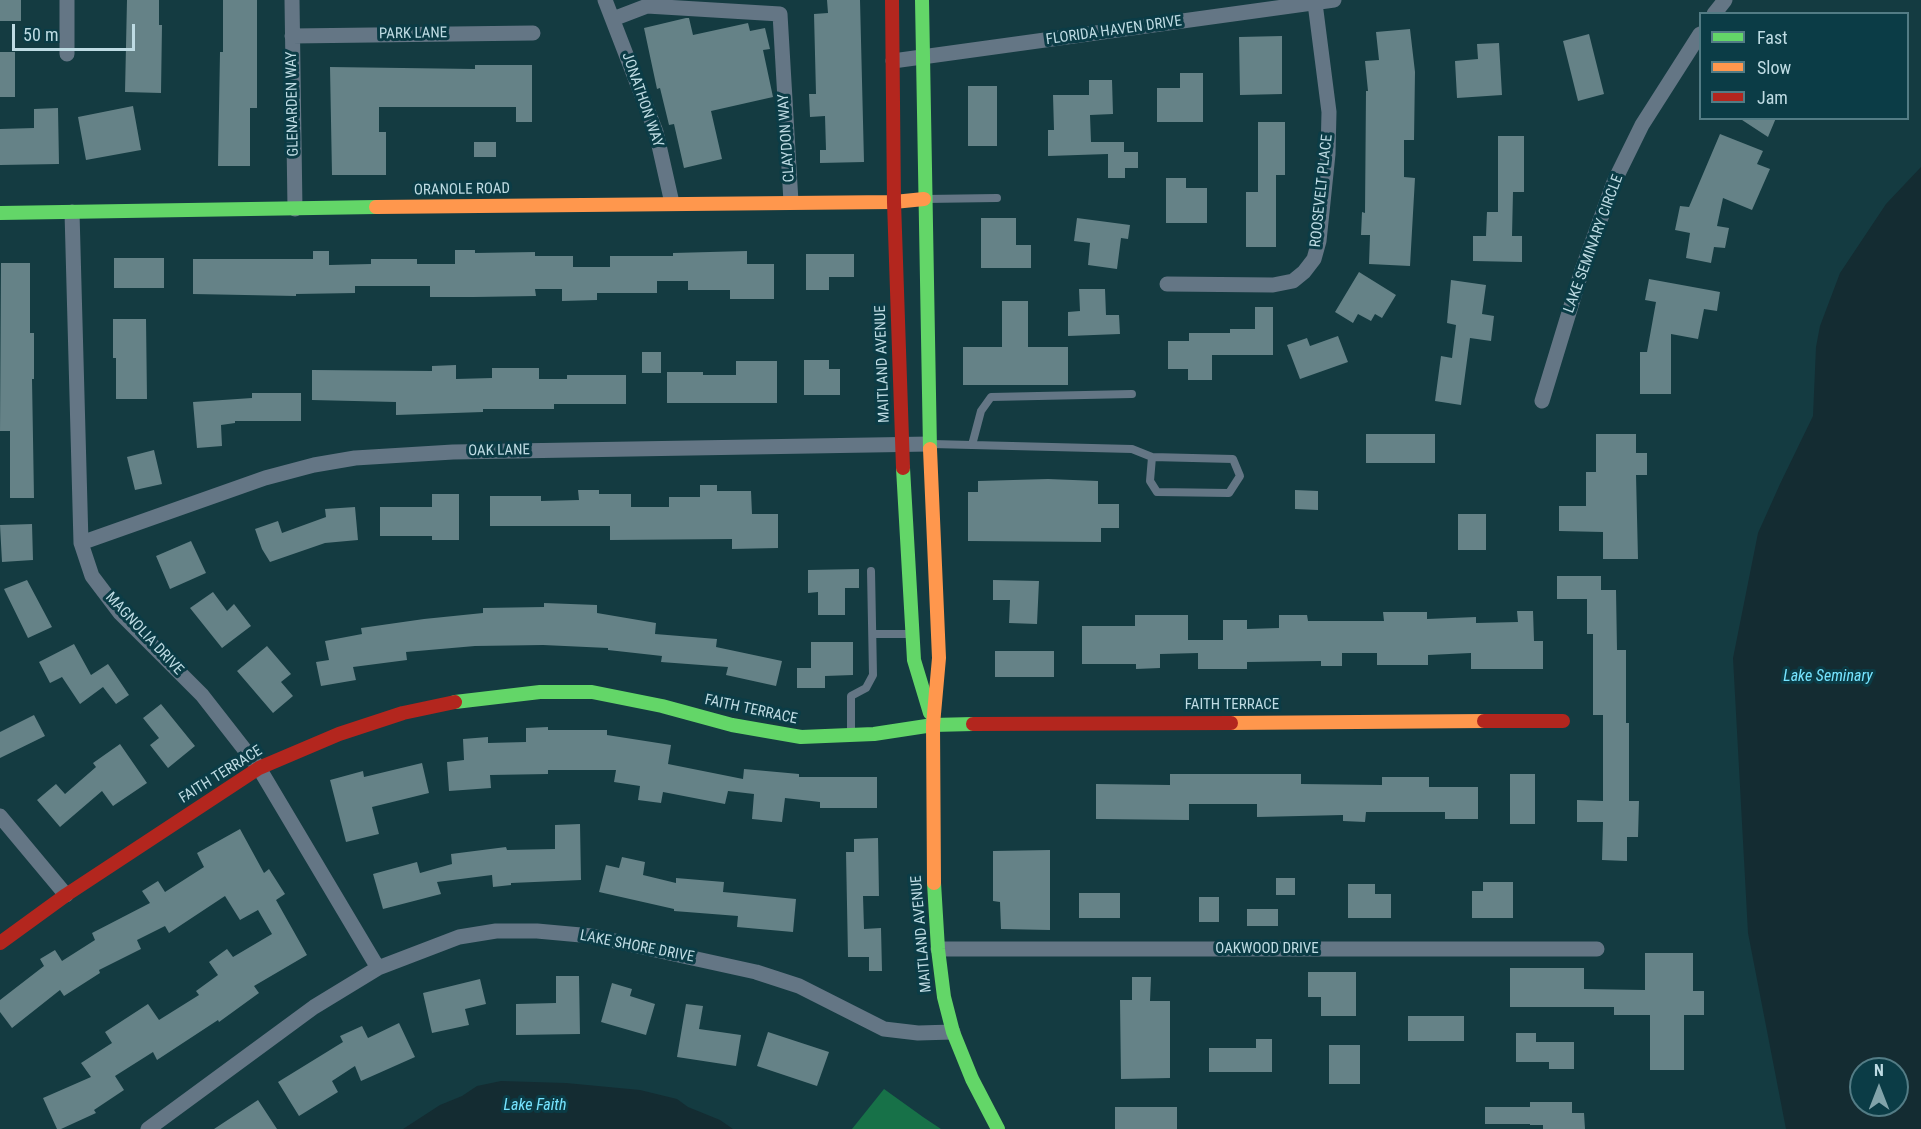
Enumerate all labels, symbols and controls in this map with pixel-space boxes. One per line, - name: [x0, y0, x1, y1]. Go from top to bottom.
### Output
- scale bar: [15, 12, 138, 50]
- legend: [1699, 12, 1909, 120]
- street label: FLORIDA HAVEN DRIVE: [1045, 13, 1183, 49]
- text: 50 m: [23, 24, 58, 45]
- street label: PARK LANE: [379, 24, 447, 44]
- text: Fast: [1757, 27, 1788, 48]
- street label: JONATHON WAY: [617, 50, 667, 150]
- street label: GLENARDEN WAY: [283, 51, 303, 157]
- text: Slow: [1757, 57, 1791, 78]
- text: Jam: [1757, 87, 1788, 108]
- street label: CLAYDON WAY: [775, 93, 799, 183]
- street label: ROOSEVELT PLACE: [1307, 134, 1337, 248]
- street label: LAKE SEMINARY CIRCLE: [1561, 172, 1627, 316]
- street label: ORANOLE ROAD: [414, 180, 510, 200]
- street label: MAITLAND AVENUE: [872, 305, 894, 423]
- street label: OAK LANE: [468, 441, 530, 461]
- street label: MAGNOLIA DRIVE: [101, 589, 187, 679]
- water label: Lake Seminary: [1783, 667, 1873, 687]
- street label: FAITH TERRACE: [703, 691, 799, 729]
- street label: FAITH TERRACE: [1185, 696, 1279, 714]
- street label: FAITH TERRACE: [176, 742, 266, 808]
- street label: MAITLAND AVENUE: [908, 875, 936, 993]
- street label: LAKE SHORE DRIVE: [578, 927, 696, 967]
- street label: OAKWOOD DRIVE: [1215, 940, 1319, 958]
- north arrow: [1849, 1057, 1909, 1117]
- text: N: [1874, 1061, 1884, 1080]
- water label: Lake Faith: [504, 1096, 566, 1116]

